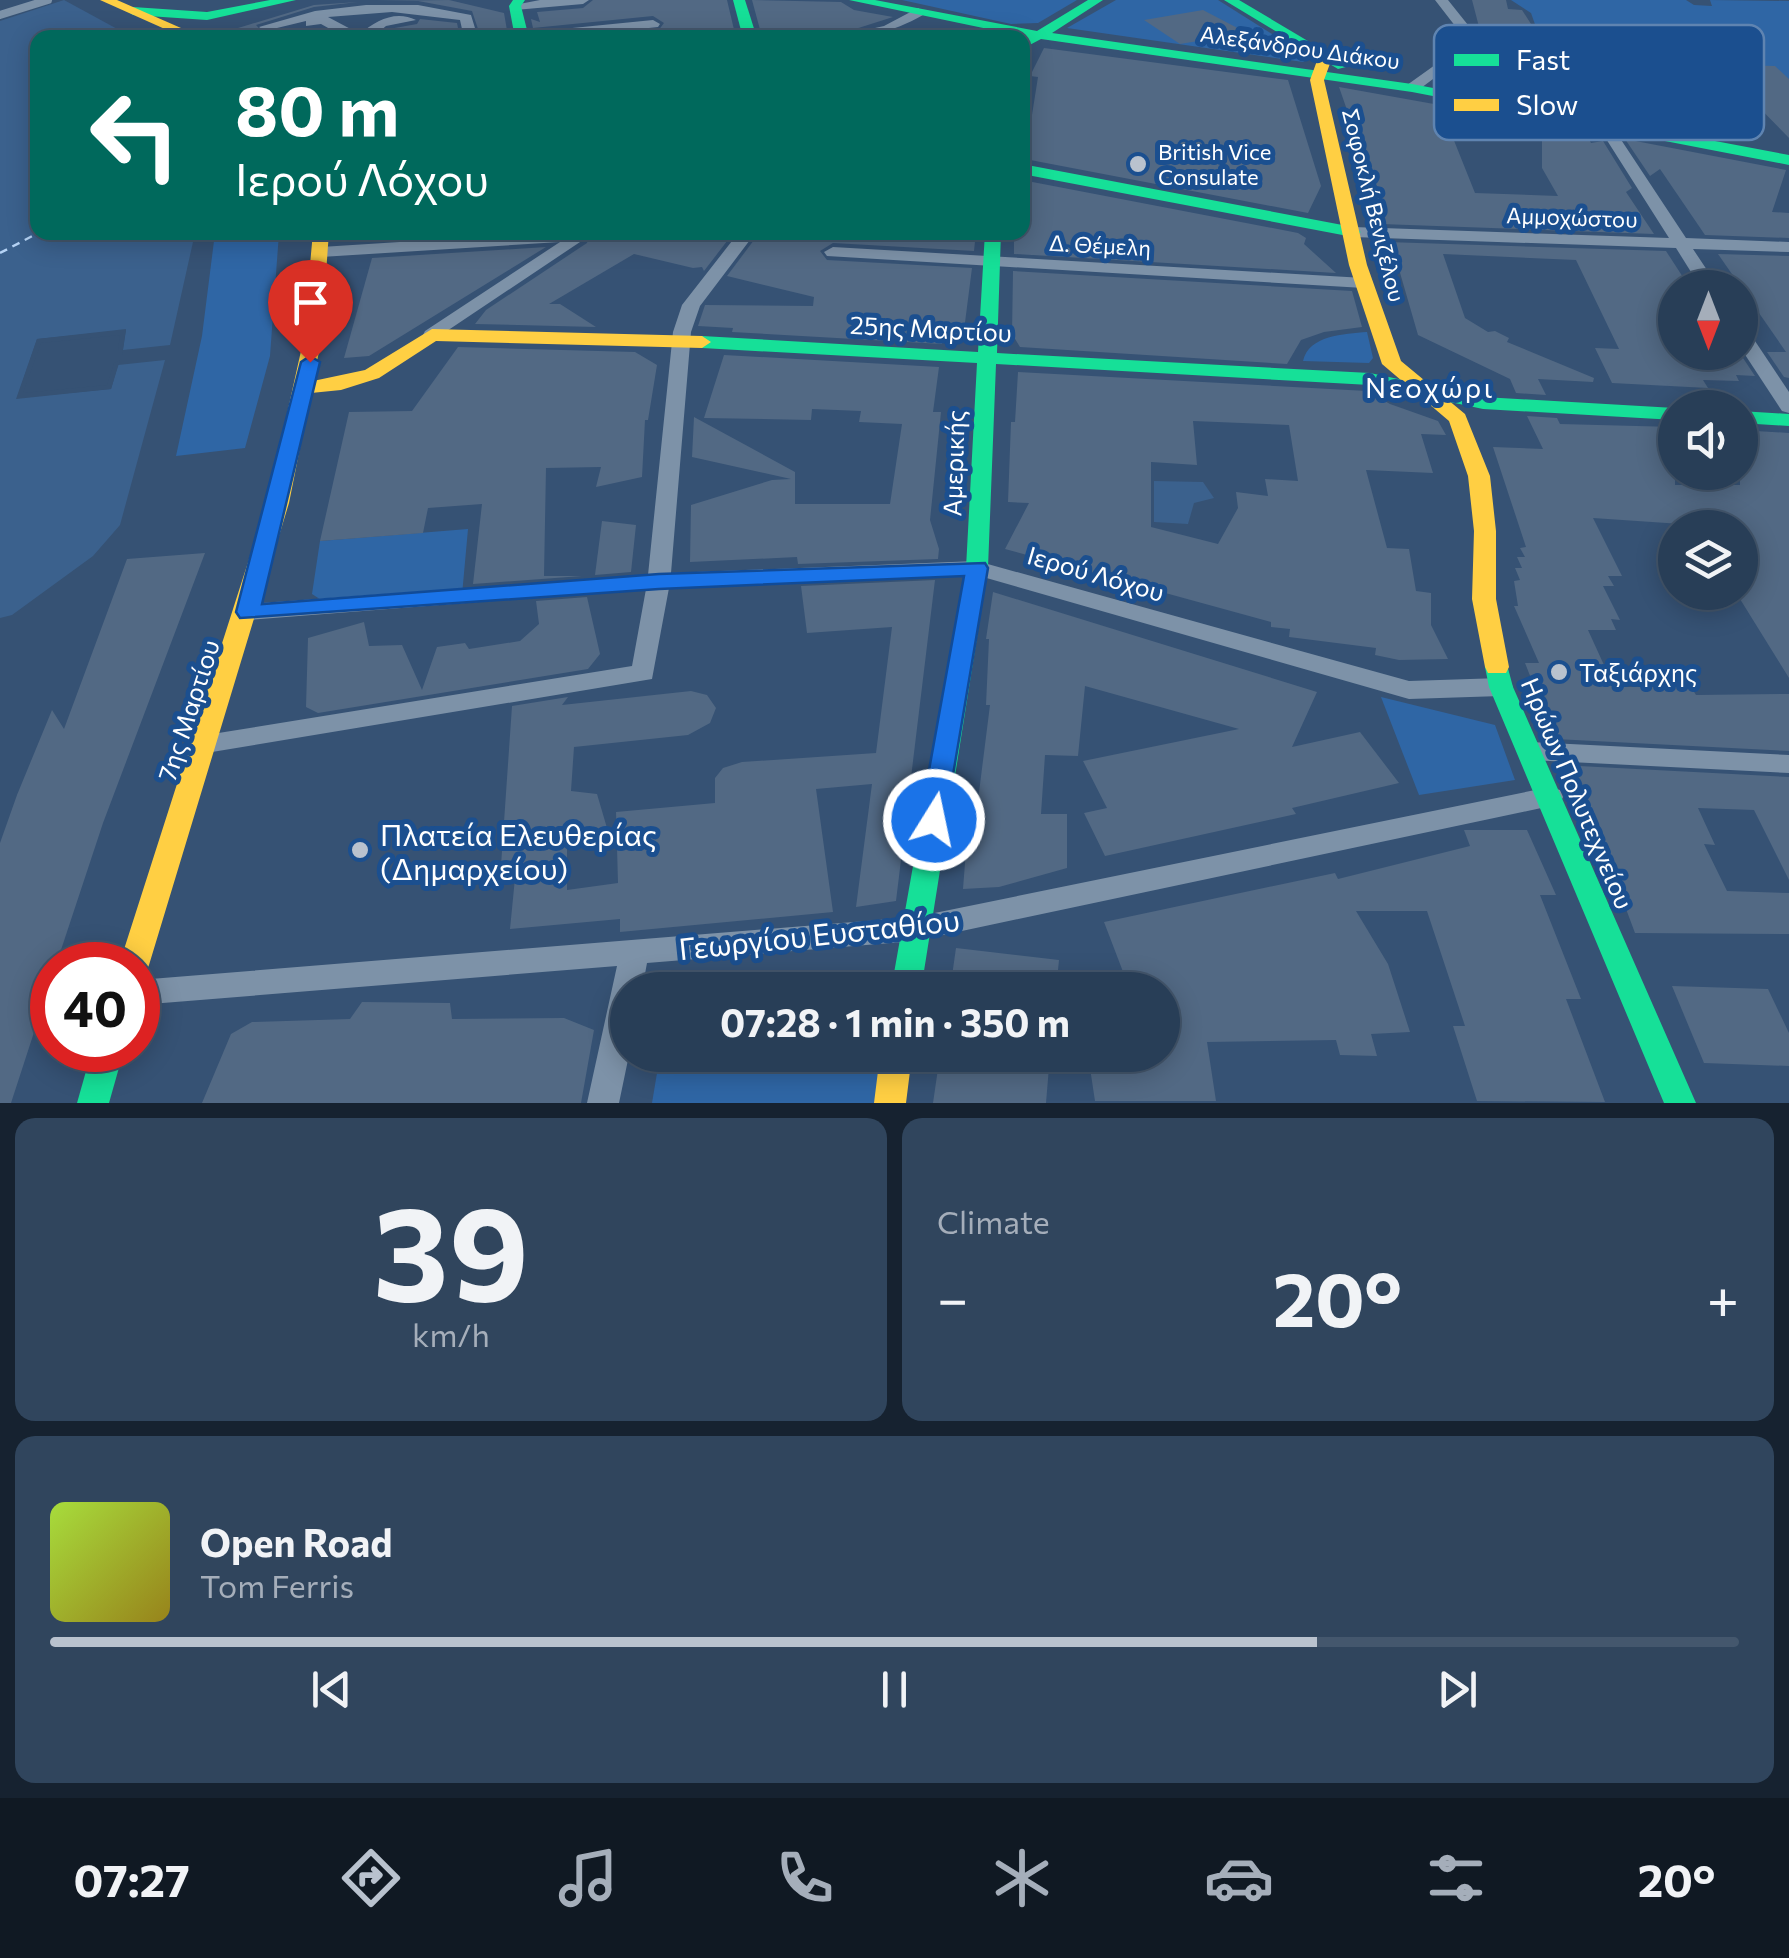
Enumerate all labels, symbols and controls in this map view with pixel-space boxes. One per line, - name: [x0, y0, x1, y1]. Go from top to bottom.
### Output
- street label: Αλεξάνδρου Διάκου: [1199, 20, 1401, 74]
- legend: [1434, 25, 1764, 140]
- text: Fast: [1516, 42, 1570, 76]
- text: 80 m: [235, 65, 399, 150]
- icon: left: [70, 70, 200, 200]
- text: Slow: [1516, 87, 1578, 121]
- street label: Σοφοκλή Βενιζέλου: [1337, 106, 1411, 304]
- place label: British Vice Consulate: [1158, 138, 1271, 190]
- text: Ιερού Λόχου: [235, 150, 489, 205]
- marker: British Vice Consulate: [1127, 153, 1149, 175]
- street label: Αμμοχώστου: [1506, 201, 1638, 233]
- street label: Δ. Θέμελη: [1048, 229, 1152, 261]
- pin: [268, 260, 353, 363]
- north arrow: [1658, 270, 1758, 370]
- map controls: [1658, 270, 1758, 610]
- icon: arrive: [283, 275, 338, 330]
- street label: 25ης Μαρτίου: [849, 309, 1013, 347]
- district label: Νεοχώρι: [1365, 370, 1495, 404]
- button: sound: [1658, 390, 1758, 490]
- street label: Αμερικής: [936, 409, 970, 517]
- button: layers: [1658, 510, 1758, 610]
- street label: Ιερού Λόχου: [1024, 539, 1168, 607]
- street label: 7ης Μαρτίου: [151, 636, 225, 784]
- place label: Ταξιάρχης: [1579, 657, 1697, 687]
- marker: Ταξιάρχης: [1548, 661, 1570, 683]
- street label: Ηρώων Πολυτεχνείου: [1516, 673, 1640, 913]
- position arrow: [882, 768, 986, 872]
- place label: Πλατεία Ελευθερίας (Δημαρχείου): [380, 815, 657, 886]
- marker: Πλατεία Ελευθερίας (Δημαρχείου): [349, 839, 371, 861]
- street label: Γεωργίου Ευσταθίου: [677, 900, 961, 966]
- speed limit sign: 40: [30, 942, 160, 1072]
- text: 07:28 · 1 min · 350 m: [720, 998, 1070, 1045]
- text: 39: [373, 1169, 529, 1328]
- text: Climate: [937, 1201, 1050, 1241]
- text: 20°: [1273, 1251, 1402, 1342]
- text: −: [937, 1263, 968, 1330]
- text: +: [1707, 1263, 1739, 1330]
- text: km/h: [412, 1314, 490, 1354]
- text: Open Road: [200, 1518, 393, 1565]
- text: Tom Ferris: [200, 1565, 354, 1605]
- icon: previous: [304, 1662, 359, 1717]
- icon: pause: [867, 1662, 922, 1717]
- icon: next: [1430, 1662, 1485, 1717]
- icon: directions: [336, 1843, 406, 1913]
- icon: music: [553, 1843, 623, 1913]
- icon: phone: [770, 1843, 840, 1913]
- icon: climate: [987, 1843, 1057, 1913]
- icon: car: [1204, 1843, 1274, 1913]
- icon: filters: [1421, 1843, 1491, 1913]
- text: 07:27: [73, 1851, 190, 1906]
- text: 20°: [1638, 1851, 1715, 1906]

